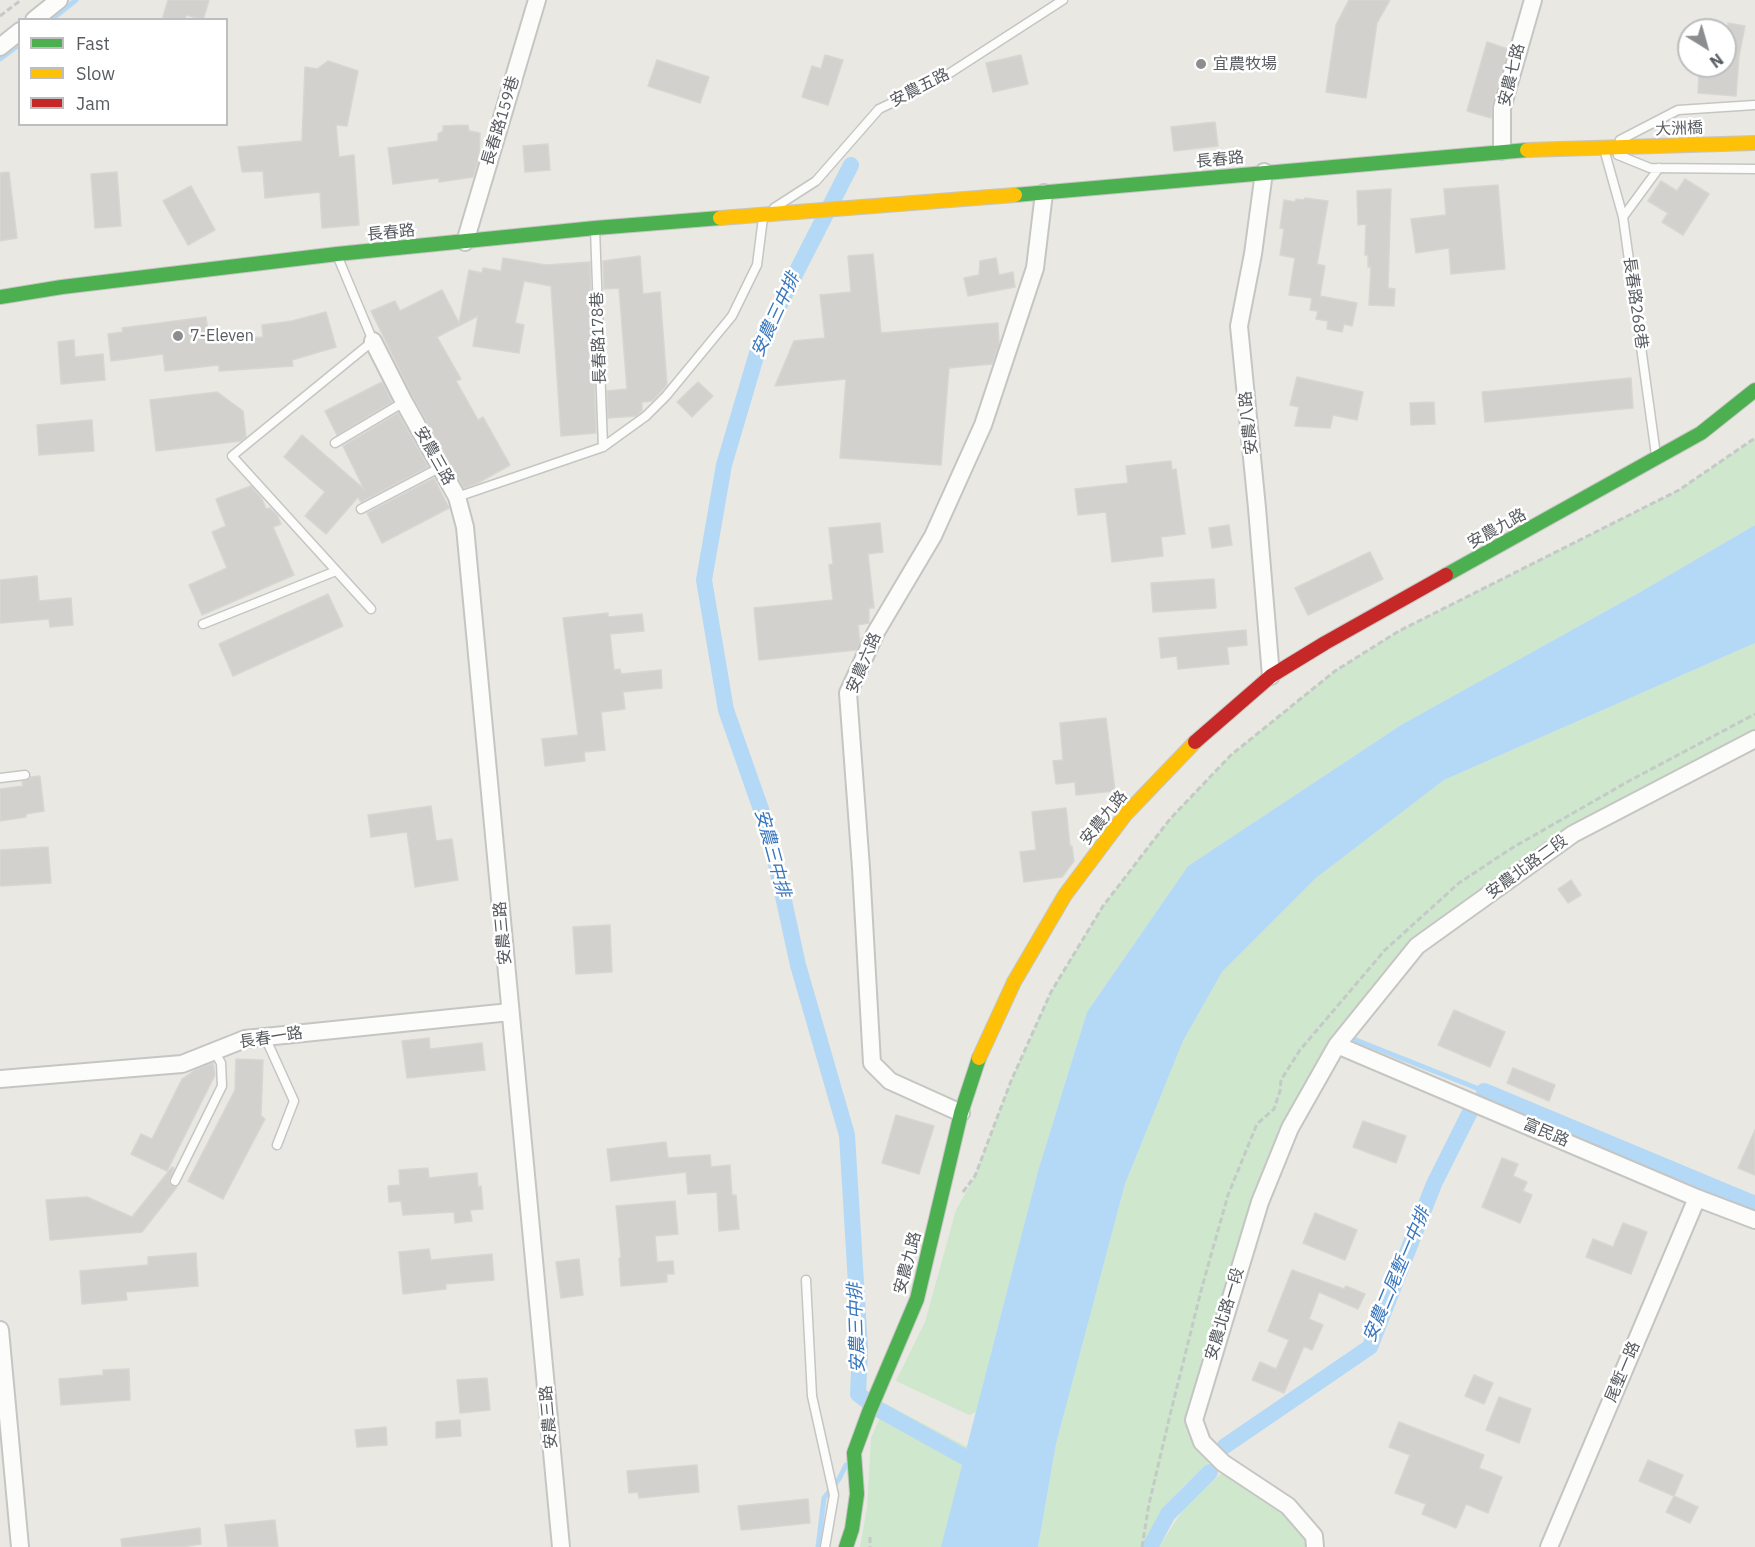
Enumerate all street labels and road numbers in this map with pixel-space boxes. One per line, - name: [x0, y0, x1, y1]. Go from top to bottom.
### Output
- street label: 安農七路: [1495, 42, 1529, 108]
- street label: 安農五路: [887, 65, 953, 111]
- street label: 長春路159巷: [478, 74, 524, 168]
- street label: 大洲橋: [1655, 119, 1703, 139]
- street label: 長春路: [1195, 148, 1245, 172]
- street label: 長春路: [366, 221, 416, 245]
- street label: 長春路268巷: [1619, 256, 1651, 350]
- street label: 長春路178巷: [588, 291, 610, 385]
- street label: 安農八路: [1236, 390, 1262, 456]
- street label: 安農三路: [410, 423, 458, 489]
- street label: 安農九路: [1464, 505, 1530, 553]
- street label: 安農六路: [843, 630, 885, 696]
- street label: 安農九路: [1076, 787, 1132, 849]
- street label: 安農北路二段: [1483, 831, 1571, 903]
- street label: 安農三路: [491, 900, 515, 966]
- street label: 長春一路: [238, 1024, 304, 1052]
- street label: 富民路: [1520, 1115, 1572, 1151]
- street label: 安農九路: [890, 1230, 926, 1296]
- street label: 安農北路一段: [1202, 1265, 1248, 1363]
- street label: 尾塹一路: [1602, 1339, 1644, 1405]
- street label: 安農三路: [537, 1384, 561, 1450]

